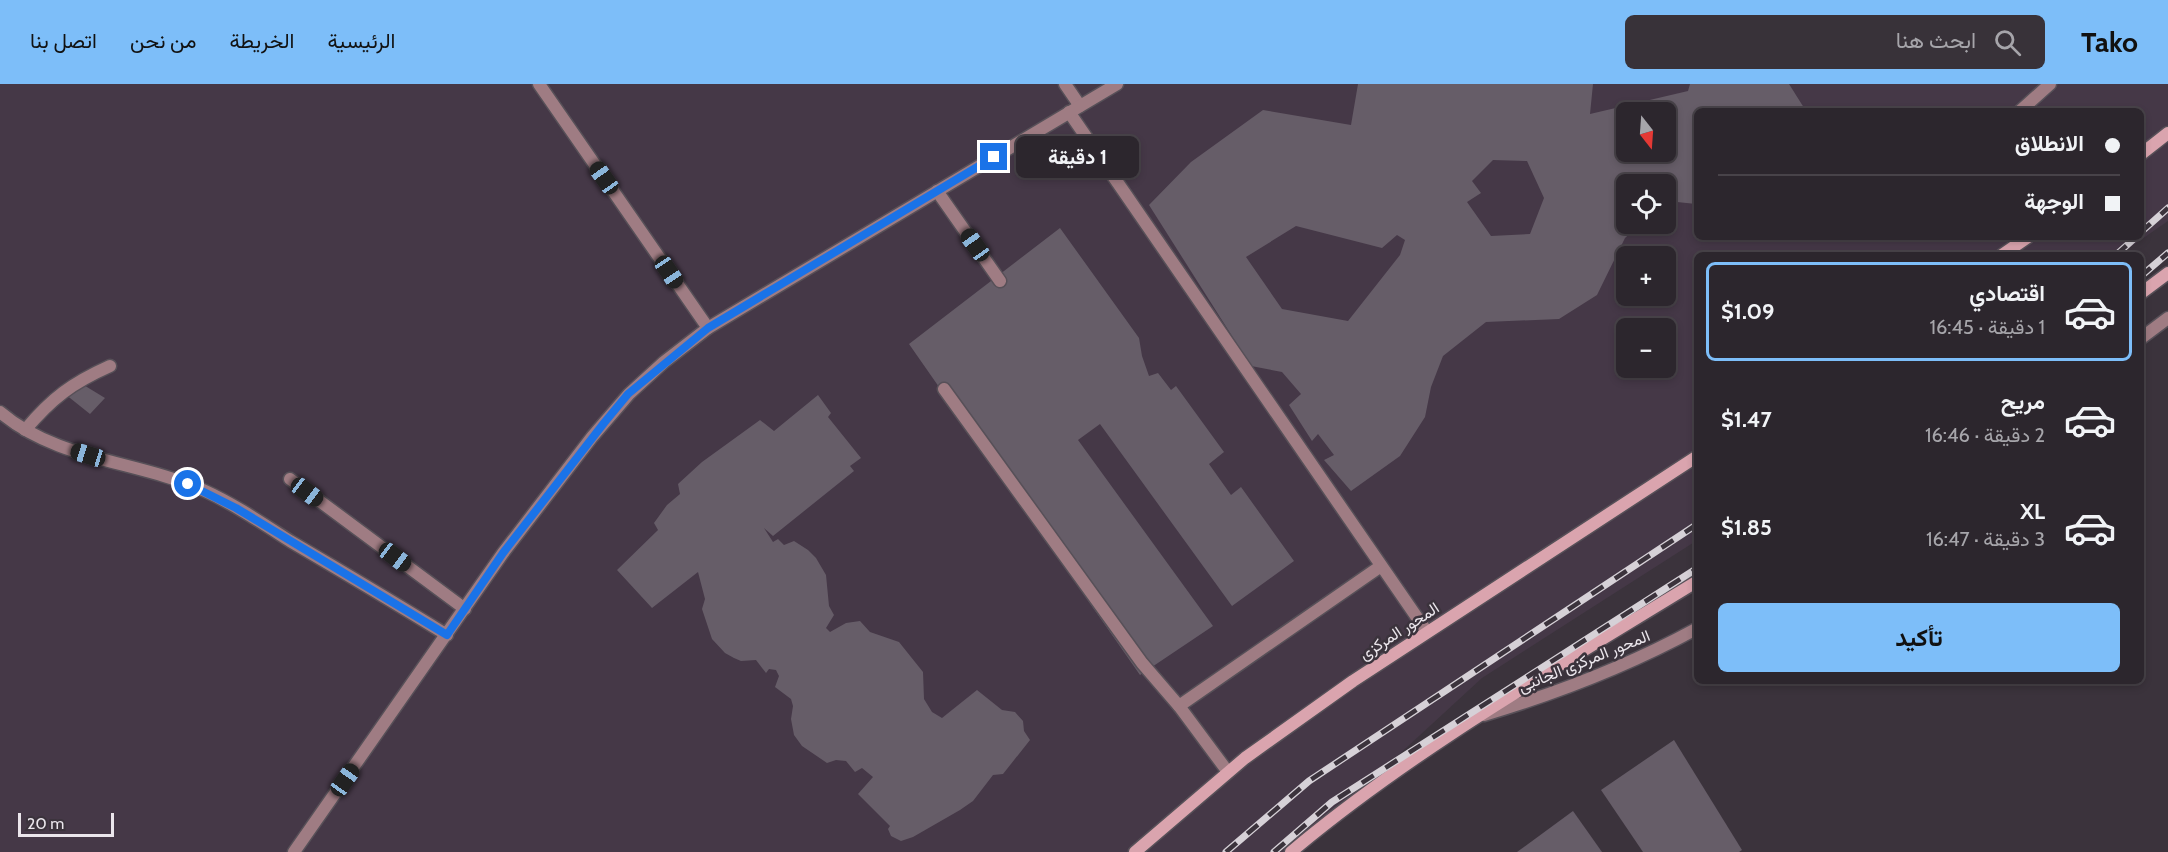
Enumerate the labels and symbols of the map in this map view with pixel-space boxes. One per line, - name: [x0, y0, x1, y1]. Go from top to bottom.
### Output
- north arrow: [1616, 102, 1676, 162]
- callout: 1 دقيقة: [1015, 136, 1138, 178]
- route end: [980, 143, 1007, 170]
- car: [586, 158, 622, 198]
- car: [957, 225, 993, 265]
- car: [651, 252, 687, 292]
- car: [68, 441, 108, 469]
- route start: [174, 470, 201, 497]
- car: [287, 474, 327, 510]
- car: [375, 539, 415, 575]
- street label: المحور المركزى: [1356, 598, 1443, 665]
- street label: المحور المركزى الجانبى: [1515, 626, 1653, 697]
- car: [327, 760, 363, 800]
- scale bar: [18, 810, 114, 838]

